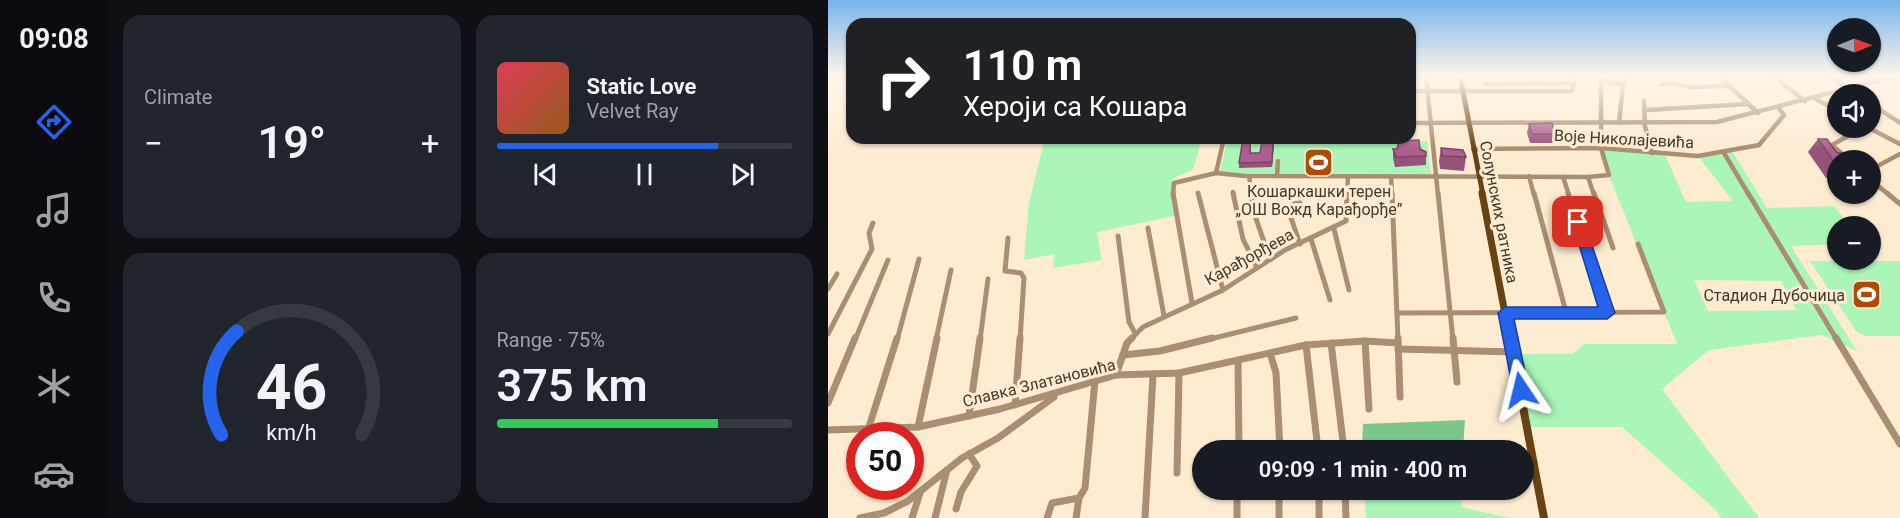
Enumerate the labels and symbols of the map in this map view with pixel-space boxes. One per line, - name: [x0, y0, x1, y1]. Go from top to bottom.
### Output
- north arrow: [1827, 18, 1881, 72]
- street label: Воје Николајевића: [1554, 126, 1694, 152]
- street label: Солунских ратника: [1476, 139, 1522, 285]
- sports icon: Кошаркашки терен „ОШ Вожд Карађорђе”: [1303, 147, 1335, 179]
- place label: Кошаркашки терен „ОШ Вожд Карађорђе”: [1236, 182, 1403, 219]
- pin: [1552, 196, 1603, 247]
- street label: Карађорђева: [1201, 225, 1297, 289]
- sports icon: Стадион Дубочица: [1850, 279, 1882, 311]
- place label: Стадион Дубочица: [1703, 286, 1845, 305]
- street label: Славка Златановића: [961, 355, 1117, 411]
- position arrow: [1489, 358, 1553, 422]
- speed limit sign: 50: [846, 422, 924, 500]

